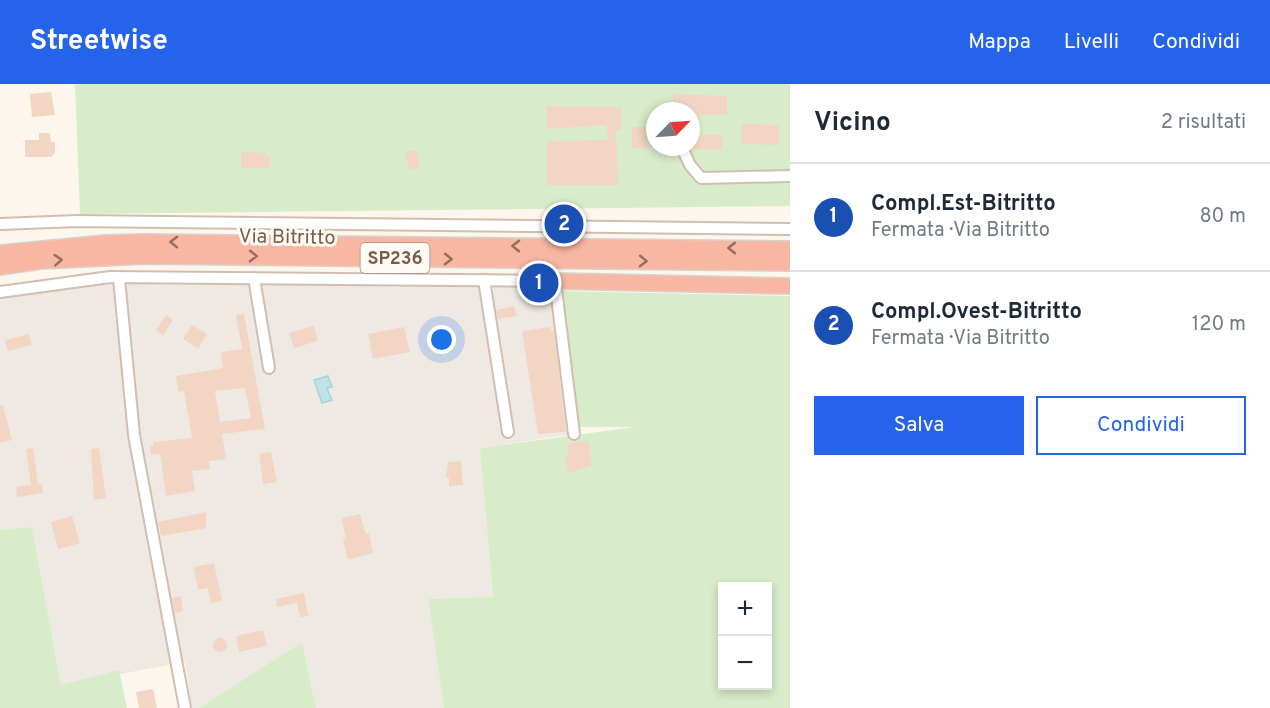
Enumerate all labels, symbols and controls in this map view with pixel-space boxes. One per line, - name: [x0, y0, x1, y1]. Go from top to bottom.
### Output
- text: Streetwise: [30, 24, 168, 60]
- text: Mappa: [968, 29, 1031, 56]
- text: Livelli: [1064, 29, 1119, 56]
- text: Condividi: [1152, 29, 1240, 56]
- north arrow: [646, 102, 700, 156]
- text: Vicino: [814, 107, 891, 140]
- text: 2 risultati: [1161, 110, 1246, 136]
- text: Compl.Est-Bitritto: [871, 191, 1056, 218]
- pin: 2: [544, 202, 584, 246]
- text: 1: [830, 204, 838, 230]
- text: 80 m: [1200, 204, 1246, 230]
- text: Fermata · Via Bitritto: [871, 218, 1050, 244]
- street label: Via Bitritto: [238, 224, 336, 252]
- one-way arrow: [169, 236, 178, 248]
- one-way arrow: [511, 240, 520, 252]
- one-way arrow: [727, 242, 736, 254]
- road number: SP236: [360, 243, 430, 273]
- one-way arrow: [248, 250, 257, 262]
- one-way arrow: [443, 253, 452, 265]
- one-way arrow: [54, 254, 63, 267]
- one-way arrow: [638, 255, 647, 267]
- pin: 1: [520, 260, 558, 306]
- text: Compl.Ovest-Bitritto: [871, 299, 1082, 326]
- text: 2: [827, 312, 840, 338]
- text: 120 m: [1192, 312, 1246, 338]
- your location: [427, 325, 456, 354]
- text: Fermata · Via Bitritto: [871, 326, 1050, 352]
- button: Salva: [814, 396, 1024, 455]
- button: Condividi: [1036, 396, 1246, 455]
- map controls: [718, 582, 772, 690]
- button: +: [718, 582, 772, 636]
- button: −: [718, 636, 772, 690]

